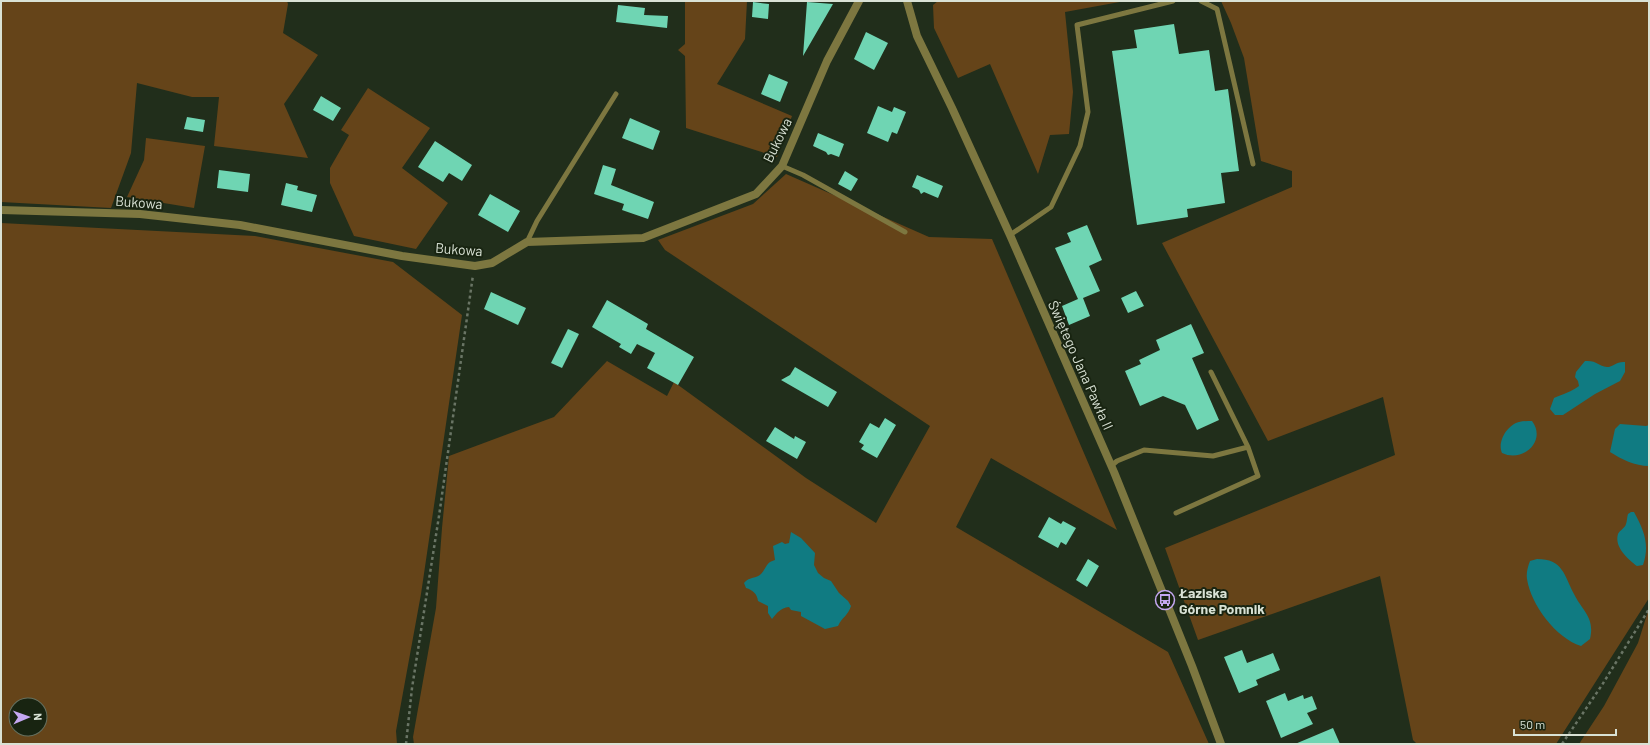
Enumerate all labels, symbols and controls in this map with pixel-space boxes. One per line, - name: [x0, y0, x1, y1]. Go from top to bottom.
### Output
- street label: Bukowa: [759, 115, 795, 165]
- street label: Bukowa: [115, 192, 163, 212]
- street label: Bukowa: [435, 239, 483, 259]
- street label: Świętego Jana Pawła II: [1045, 298, 1117, 432]
- place label: Łaziska Górne Pomnik: [1178, 584, 1265, 617]
- bus stop icon: Łaziska Górne Pomnik: [1154, 589, 1176, 611]
- north arrow: [8, 697, 48, 737]
- scale bar: [1514, 711, 1616, 737]
- text: N: [32, 713, 45, 721]
- text: 50 m: [1520, 717, 1545, 731]

